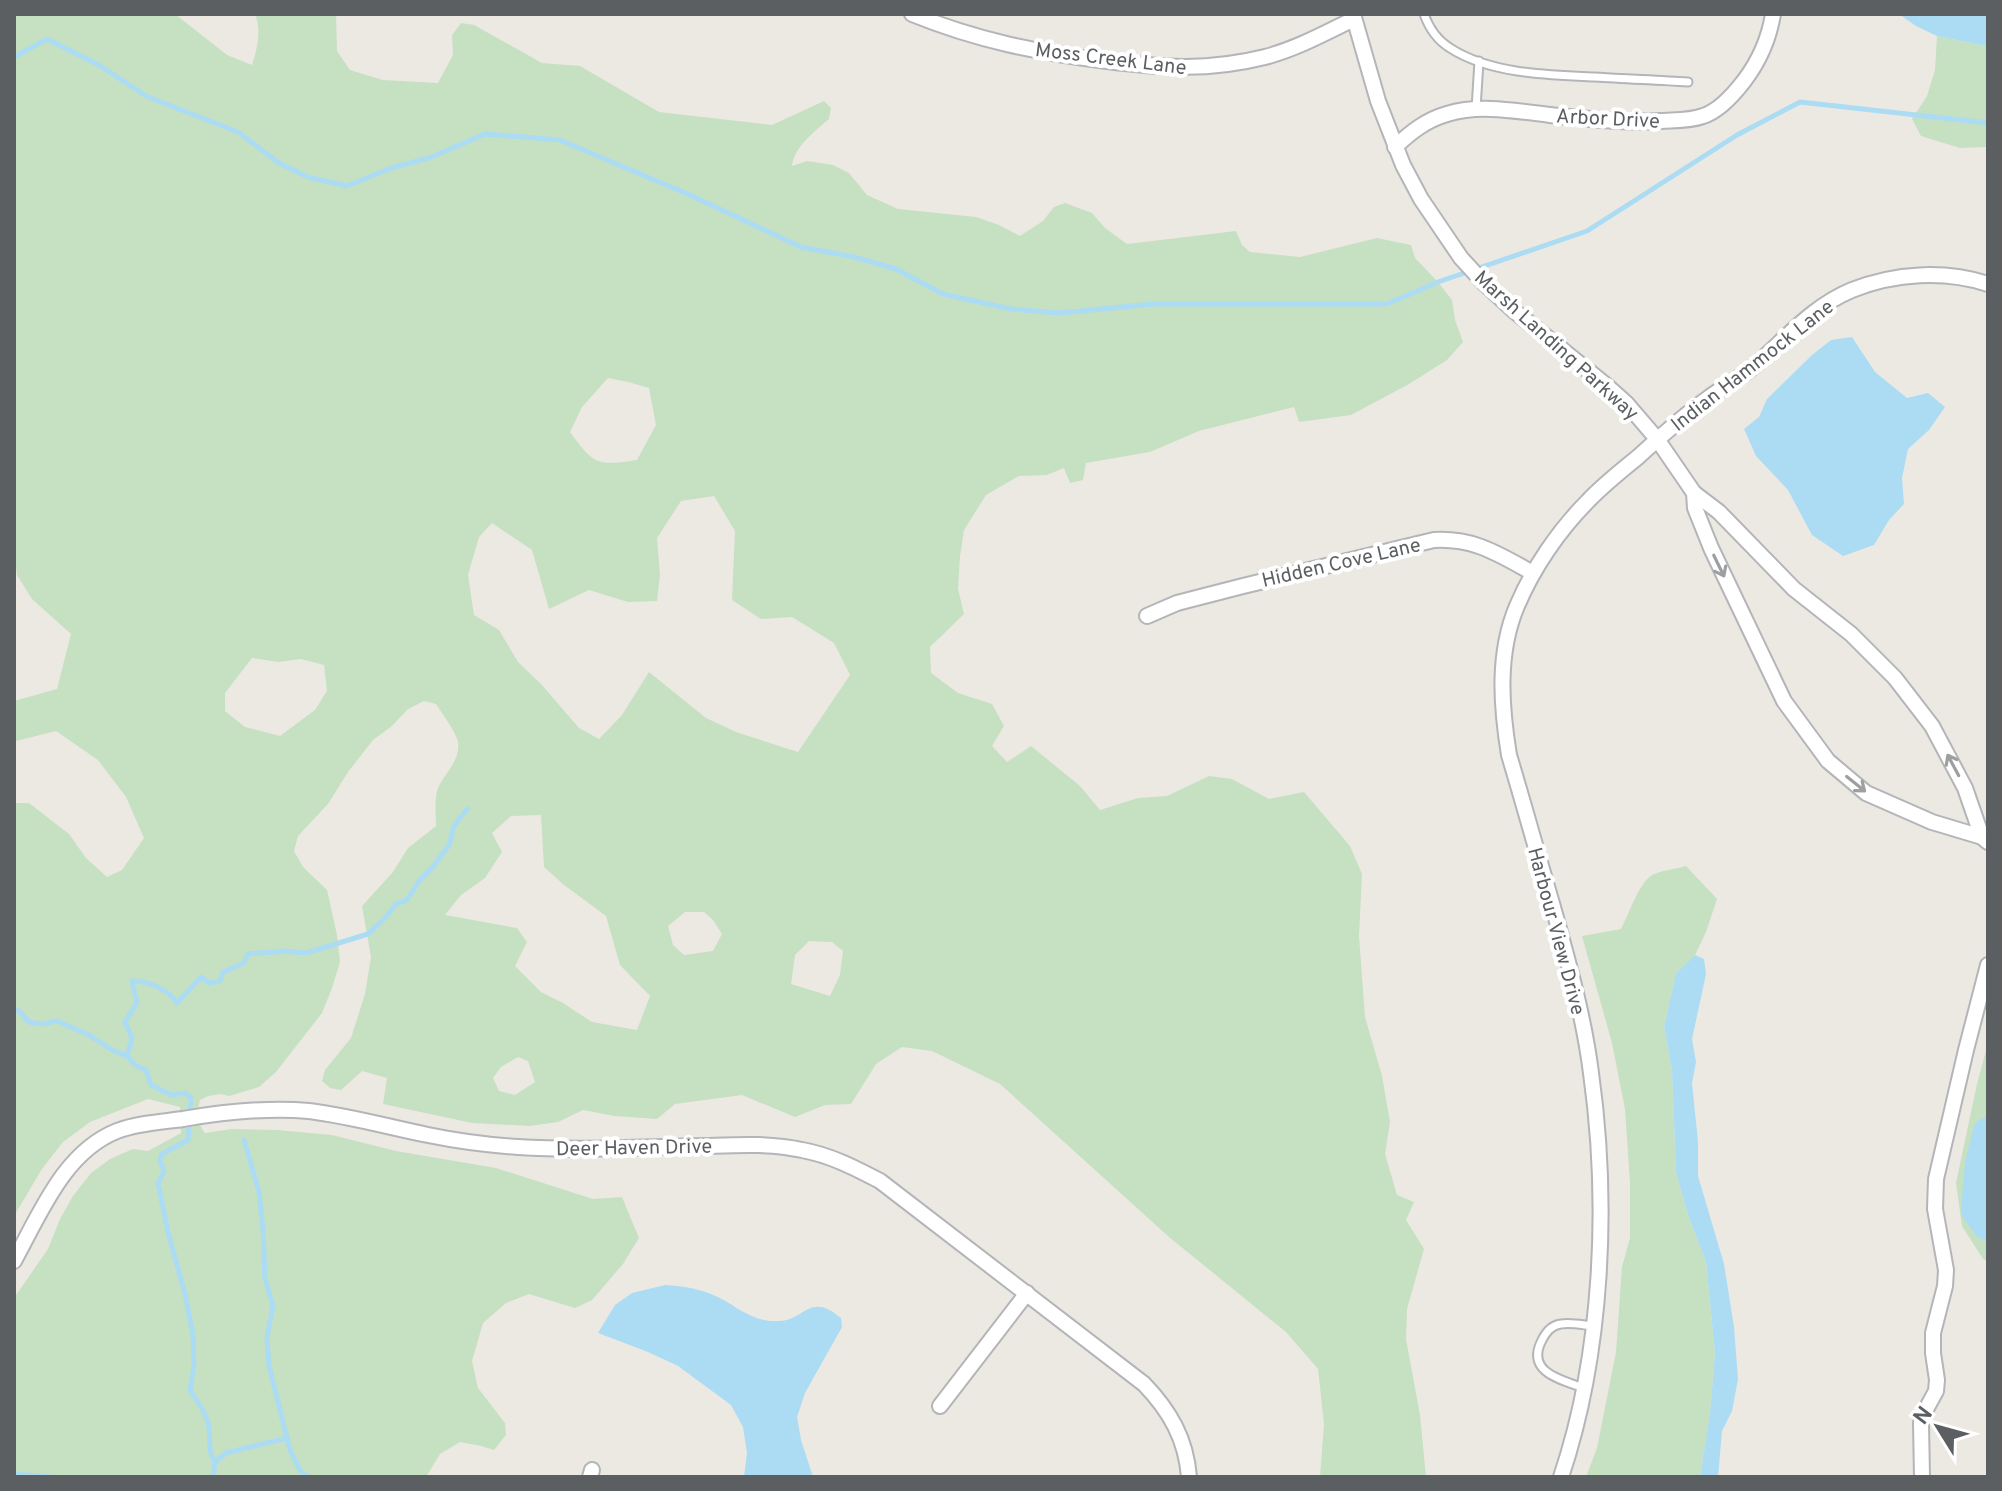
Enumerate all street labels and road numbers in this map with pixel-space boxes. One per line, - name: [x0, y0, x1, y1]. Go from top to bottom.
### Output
- street label: Moss Creek Lane: [1034, 38, 1188, 82]
- street label: Arbor Drive: [1555, 104, 1660, 136]
- street label: Marsh Landing Parkway: [1468, 266, 1643, 427]
- street label: Indian Hammock Lane: [1666, 295, 1840, 438]
- street label: Hidden Cove Lane: [1259, 533, 1424, 595]
- street label: Harbour View Drive: [1520, 845, 1590, 1018]
- street label: Deer Haven Drive: [556, 1135, 712, 1163]

